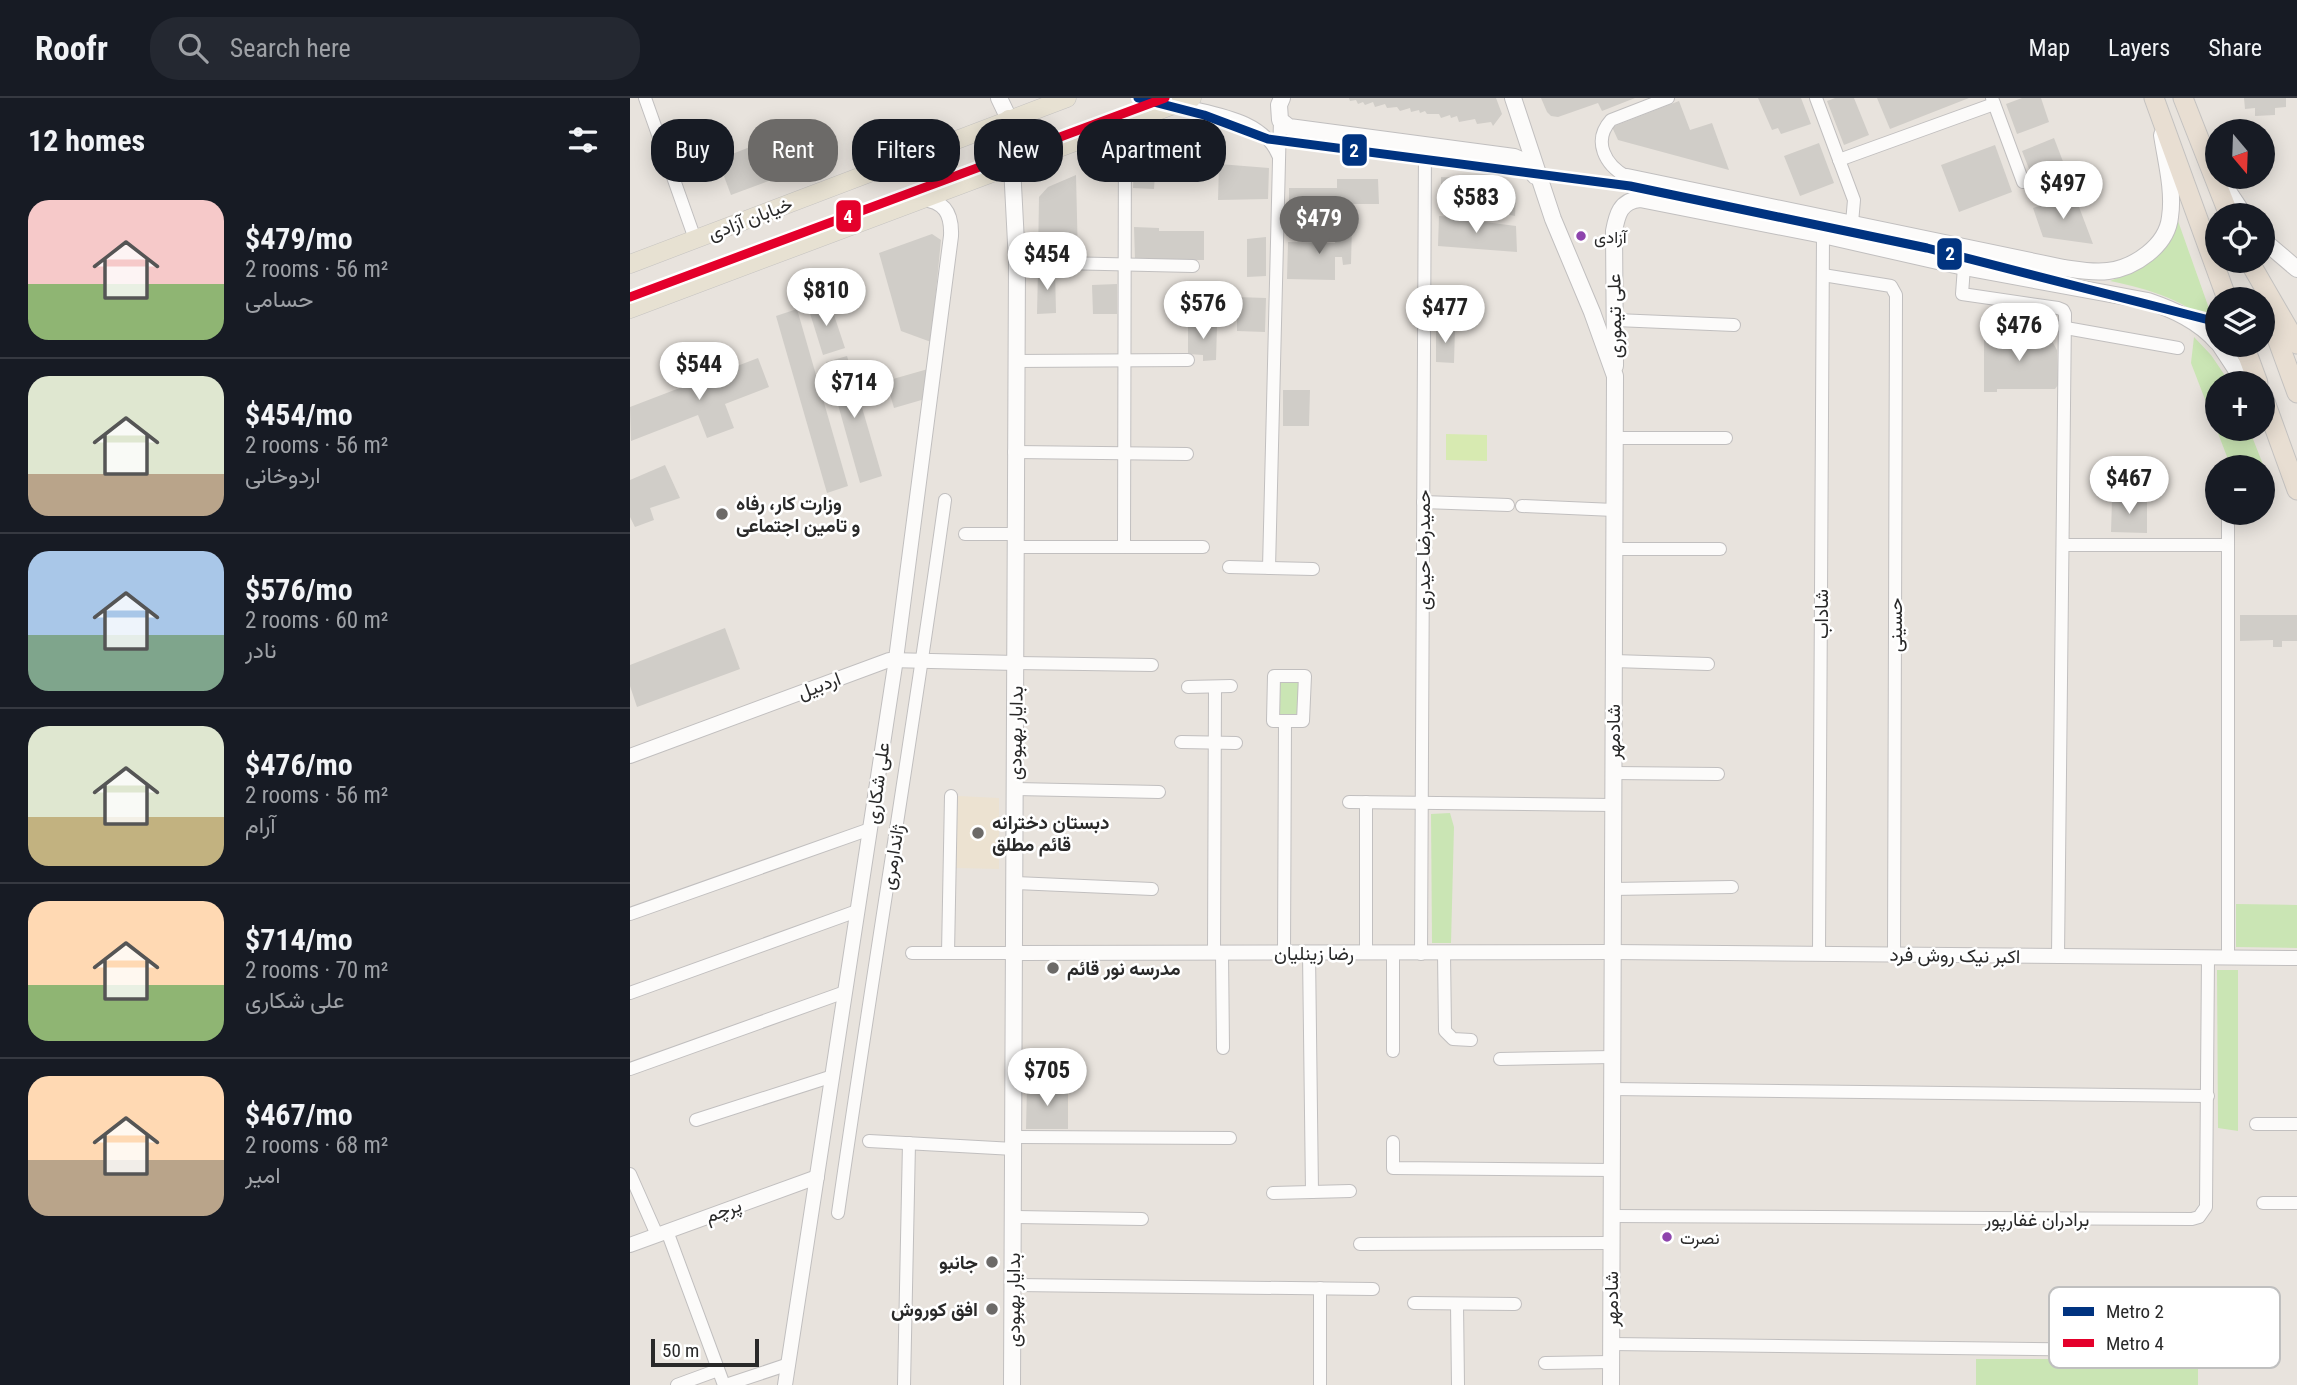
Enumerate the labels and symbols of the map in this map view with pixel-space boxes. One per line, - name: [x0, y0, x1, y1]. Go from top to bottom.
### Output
- north arrow: [2205, 119, 2275, 189]
- line badge: 2: [1341, 133, 1368, 167]
- text: 2: [1349, 139, 1359, 162]
- pin: $497: [2022, 162, 2104, 221]
- pin: $583: [1435, 176, 1517, 235]
- street label: خیابان آزادی: [705, 192, 796, 245]
- pin: $479: [1278, 197, 1360, 256]
- line badge: 4: [835, 199, 862, 233]
- text: 4: [843, 205, 853, 228]
- place label: آزادی: [1594, 227, 1629, 248]
- marker: آزادی: [1574, 229, 1588, 243]
- pin: $454: [1006, 232, 1088, 292]
- line badge: 2: [1936, 237, 1963, 271]
- text: 2: [1945, 242, 1955, 265]
- pin: $810: [785, 268, 867, 328]
- street label: علی تیموری: [1602, 273, 1627, 358]
- pin: $576: [1162, 282, 1244, 341]
- pin: $477: [1404, 286, 1486, 345]
- pin: $476: [1978, 303, 2060, 363]
- pin: $544: [658, 342, 740, 402]
- pin: $714: [813, 360, 895, 420]
- pin: $467: [2088, 456, 2170, 516]
- street label: حمیدرضا حیدری: [1412, 490, 1435, 610]
- place label: وزارت کار، رفاه و تامین اجتماعی: [736, 492, 861, 538]
- marker: وزارت کار، رفاه و تامین اجتماعی: [714, 506, 730, 522]
- street label: شاداب: [1810, 589, 1833, 639]
- street label: حسینی: [1884, 598, 1907, 652]
- street label: اردبیل: [794, 667, 844, 704]
- street label: بدایار بهبودی: [1003, 686, 1028, 780]
- street label: شادمهر: [1602, 704, 1625, 761]
- street label: علی شکاری: [860, 741, 895, 825]
- place label: دبستان دخترانه قائم مطلق: [992, 811, 1109, 857]
- street label: ژاندارمری: [876, 822, 909, 891]
- marker: دبستان دخترانه قائم مطلق: [970, 825, 986, 841]
- street label: رضا زینلیان: [1274, 942, 1354, 965]
- street label: اکبر نیک روش فرد: [1889, 943, 2021, 968]
- place label: مدرسه نور قائم: [1067, 957, 1180, 981]
- marker: مدرسه نور قائم: [1045, 960, 1061, 976]
- pin: $705: [1006, 1048, 1088, 1108]
- street label: پرچم: [702, 1193, 745, 1230]
- street label: برادران غفارپور: [1984, 1208, 2089, 1233]
- place label: نصرت: [1680, 1228, 1720, 1249]
- marker: نصرت: [1660, 1230, 1674, 1244]
- place label: جانبو: [939, 1251, 978, 1275]
- street label: بدایار بهبودی: [1002, 1253, 1025, 1347]
- marker: جانبو: [984, 1254, 1000, 1270]
- street label: شادمهر: [1600, 1271, 1623, 1328]
- legend: [2049, 1287, 2280, 1368]
- place label: افق کوروش: [891, 1298, 978, 1322]
- text: Metro 2: [2106, 1300, 2164, 1323]
- marker: افق کوروش: [984, 1301, 1000, 1317]
- text: Metro 4: [2106, 1332, 2164, 1355]
- scale bar: [651, 1336, 760, 1368]

